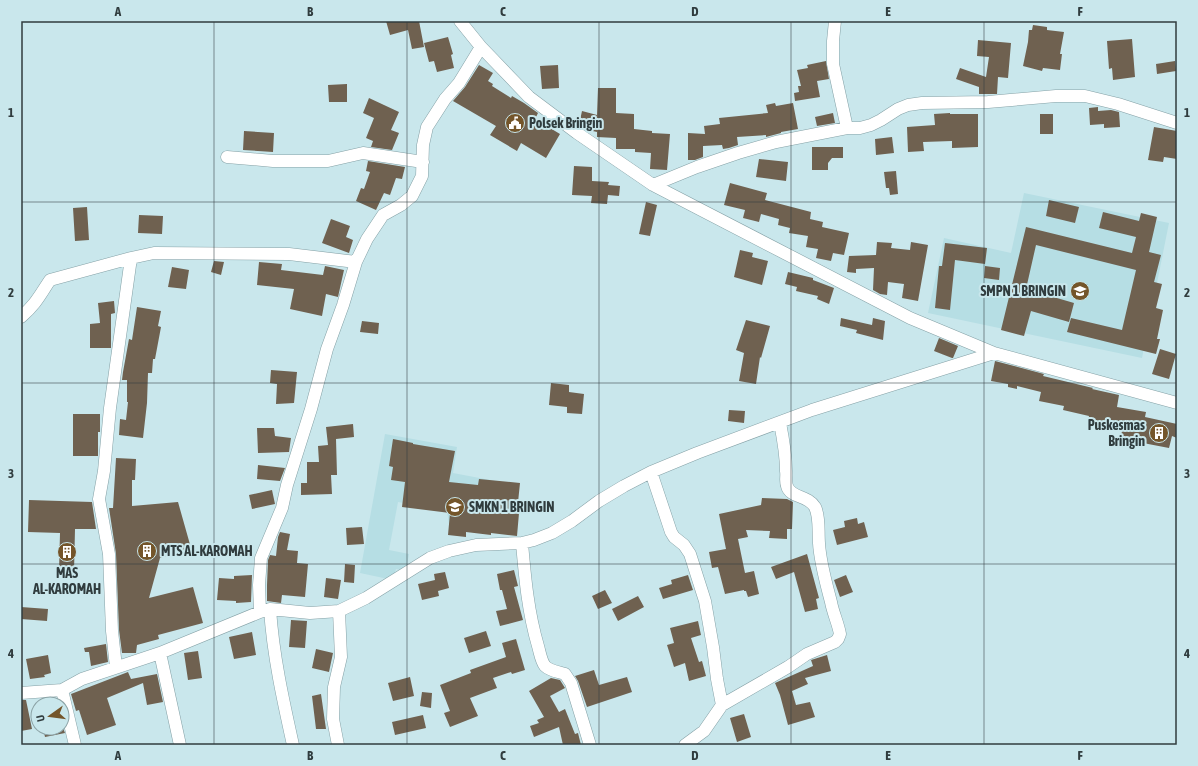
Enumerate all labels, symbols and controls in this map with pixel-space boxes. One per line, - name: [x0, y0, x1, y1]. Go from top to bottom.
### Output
- text: A: [114, 4, 122, 19]
- text: B: [307, 4, 314, 19]
- text: C: [500, 4, 506, 19]
- text: D: [691, 4, 699, 19]
- text: E: [885, 4, 891, 19]
- text: F: [1077, 4, 1083, 19]
- text: 1: [8, 105, 14, 120]
- text: 1: [1184, 105, 1190, 120]
- public building icon: Polsek Bringin: [504, 112, 526, 134]
- place label: Polsek Bringin: [529, 115, 602, 131]
- school or university icon: SMPN 1 BRINGIN: [1069, 280, 1091, 302]
- place label: SMPN 1 BRINGIN: [980, 283, 1066, 299]
- text: 2: [8, 285, 14, 300]
- text: 2: [1184, 285, 1190, 300]
- place label: Puskesmas Bringin: [1088, 417, 1145, 449]
- building icon: Puskesmas Bringin: [1148, 422, 1170, 444]
- text: 3: [8, 466, 14, 481]
- text: 3: [1184, 466, 1190, 481]
- school or university icon: SMKN 1 BRINGIN: [444, 496, 466, 518]
- place label: SMKN 1 BRINGIN: [469, 499, 555, 515]
- building icon: MTS AL-KAROMAH: [136, 540, 158, 562]
- building icon: MAS AL-KAROMAH: [56, 541, 78, 563]
- place label: MTS AL-KAROMAH: [161, 543, 253, 559]
- place label: MAS AL-KAROMAH: [32, 565, 101, 597]
- text: 4: [7, 646, 14, 661]
- text: 4: [1183, 646, 1190, 661]
- north arrow: [30, 696, 70, 736]
- text: U: [34, 714, 47, 723]
- text: A: [114, 748, 122, 763]
- text: B: [307, 748, 314, 763]
- text: C: [500, 748, 506, 763]
- text: D: [691, 748, 699, 763]
- text: E: [885, 748, 891, 763]
- text: F: [1077, 748, 1083, 763]

